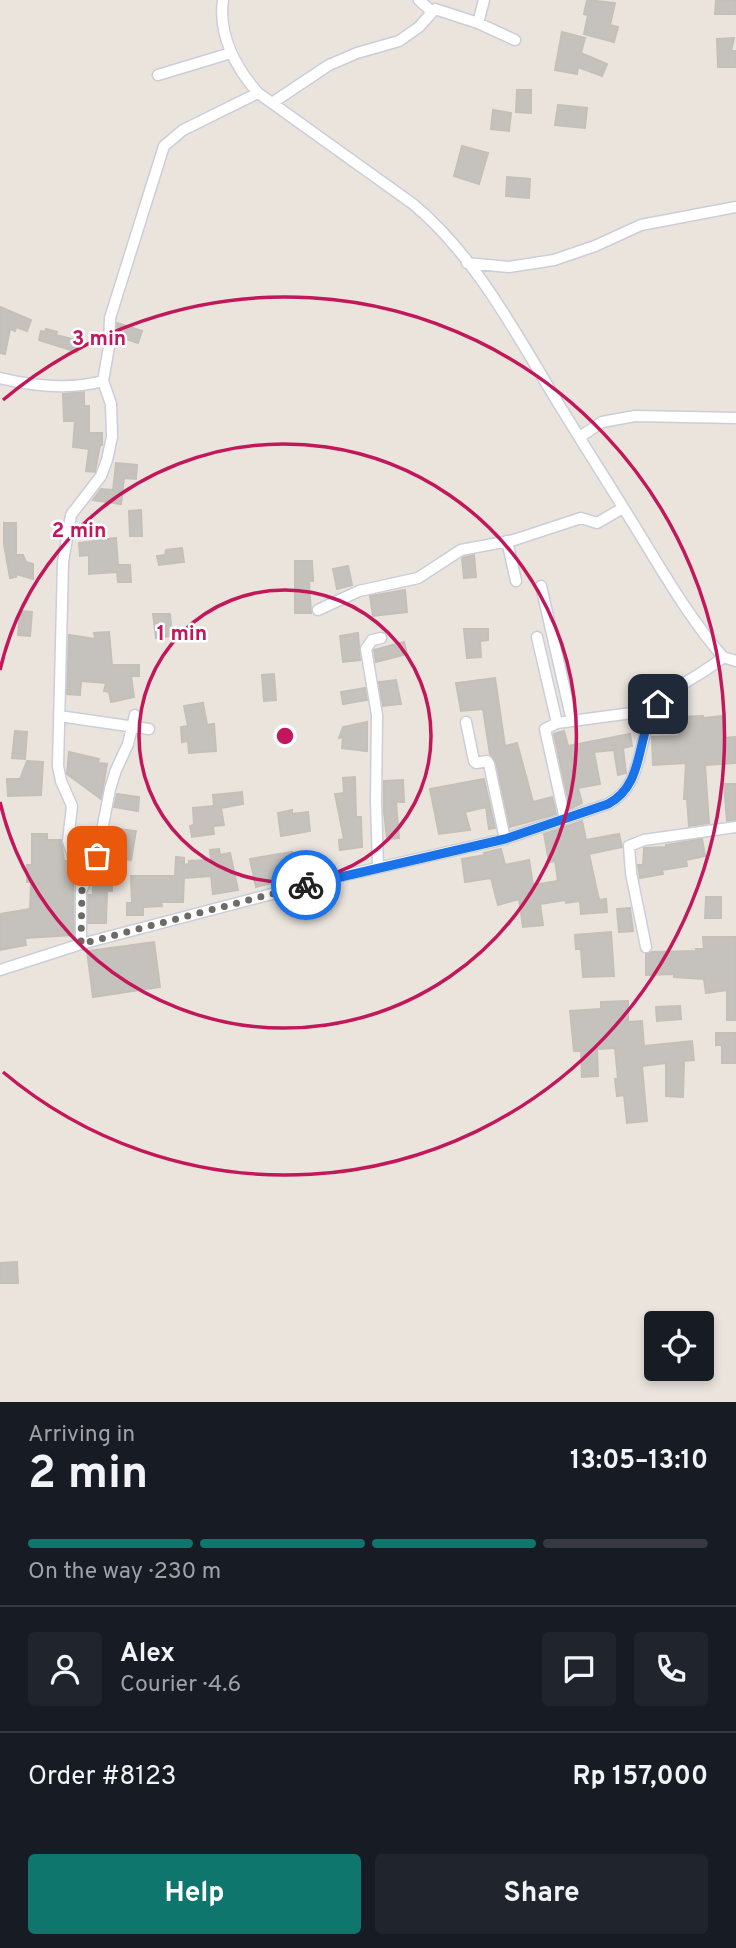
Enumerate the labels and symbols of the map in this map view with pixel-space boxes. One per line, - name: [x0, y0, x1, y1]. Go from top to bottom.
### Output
- text: 3 min: [72, 326, 126, 353]
- text: 2 min: [52, 518, 106, 545]
- text: 1 min: [157, 621, 207, 648]
- pin: [628, 674, 688, 734]
- centre of rings: [273, 724, 297, 748]
- pin: [67, 826, 127, 886]
- courier: [271, 850, 341, 920]

